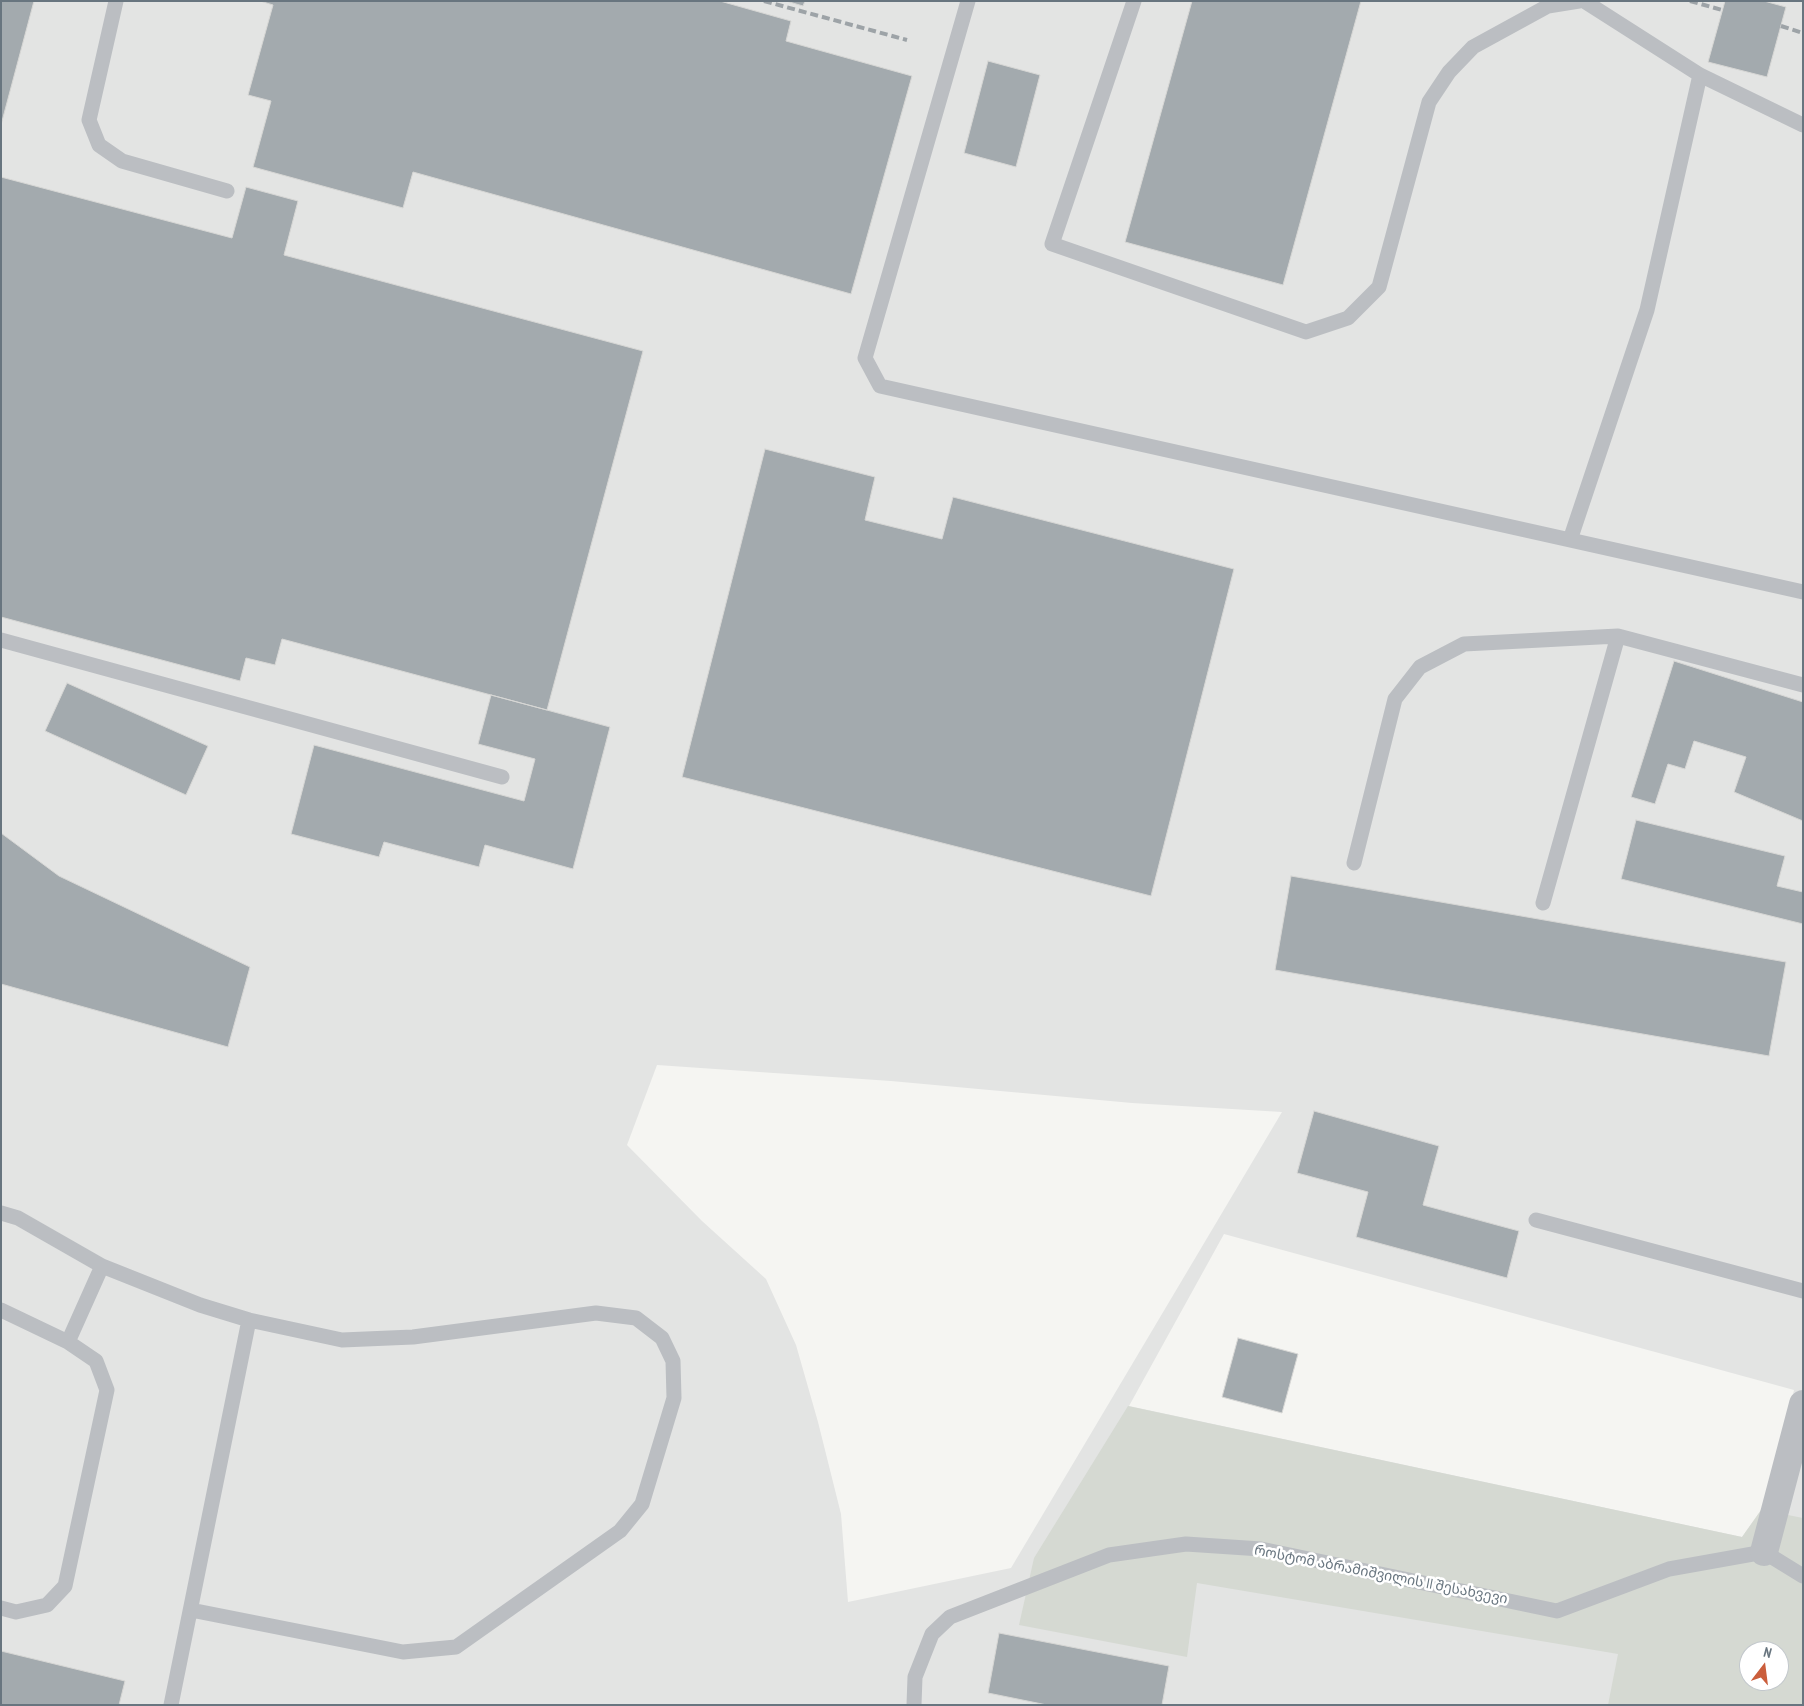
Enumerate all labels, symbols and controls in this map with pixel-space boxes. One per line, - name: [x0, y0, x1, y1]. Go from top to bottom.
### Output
- street label: როსტომ აბრამიშვილის II შესახვევი: [1253, 1542, 1509, 1608]
- north arrow: [1739, 1641, 1789, 1691]
- text: N: [1762, 1643, 1774, 1662]

